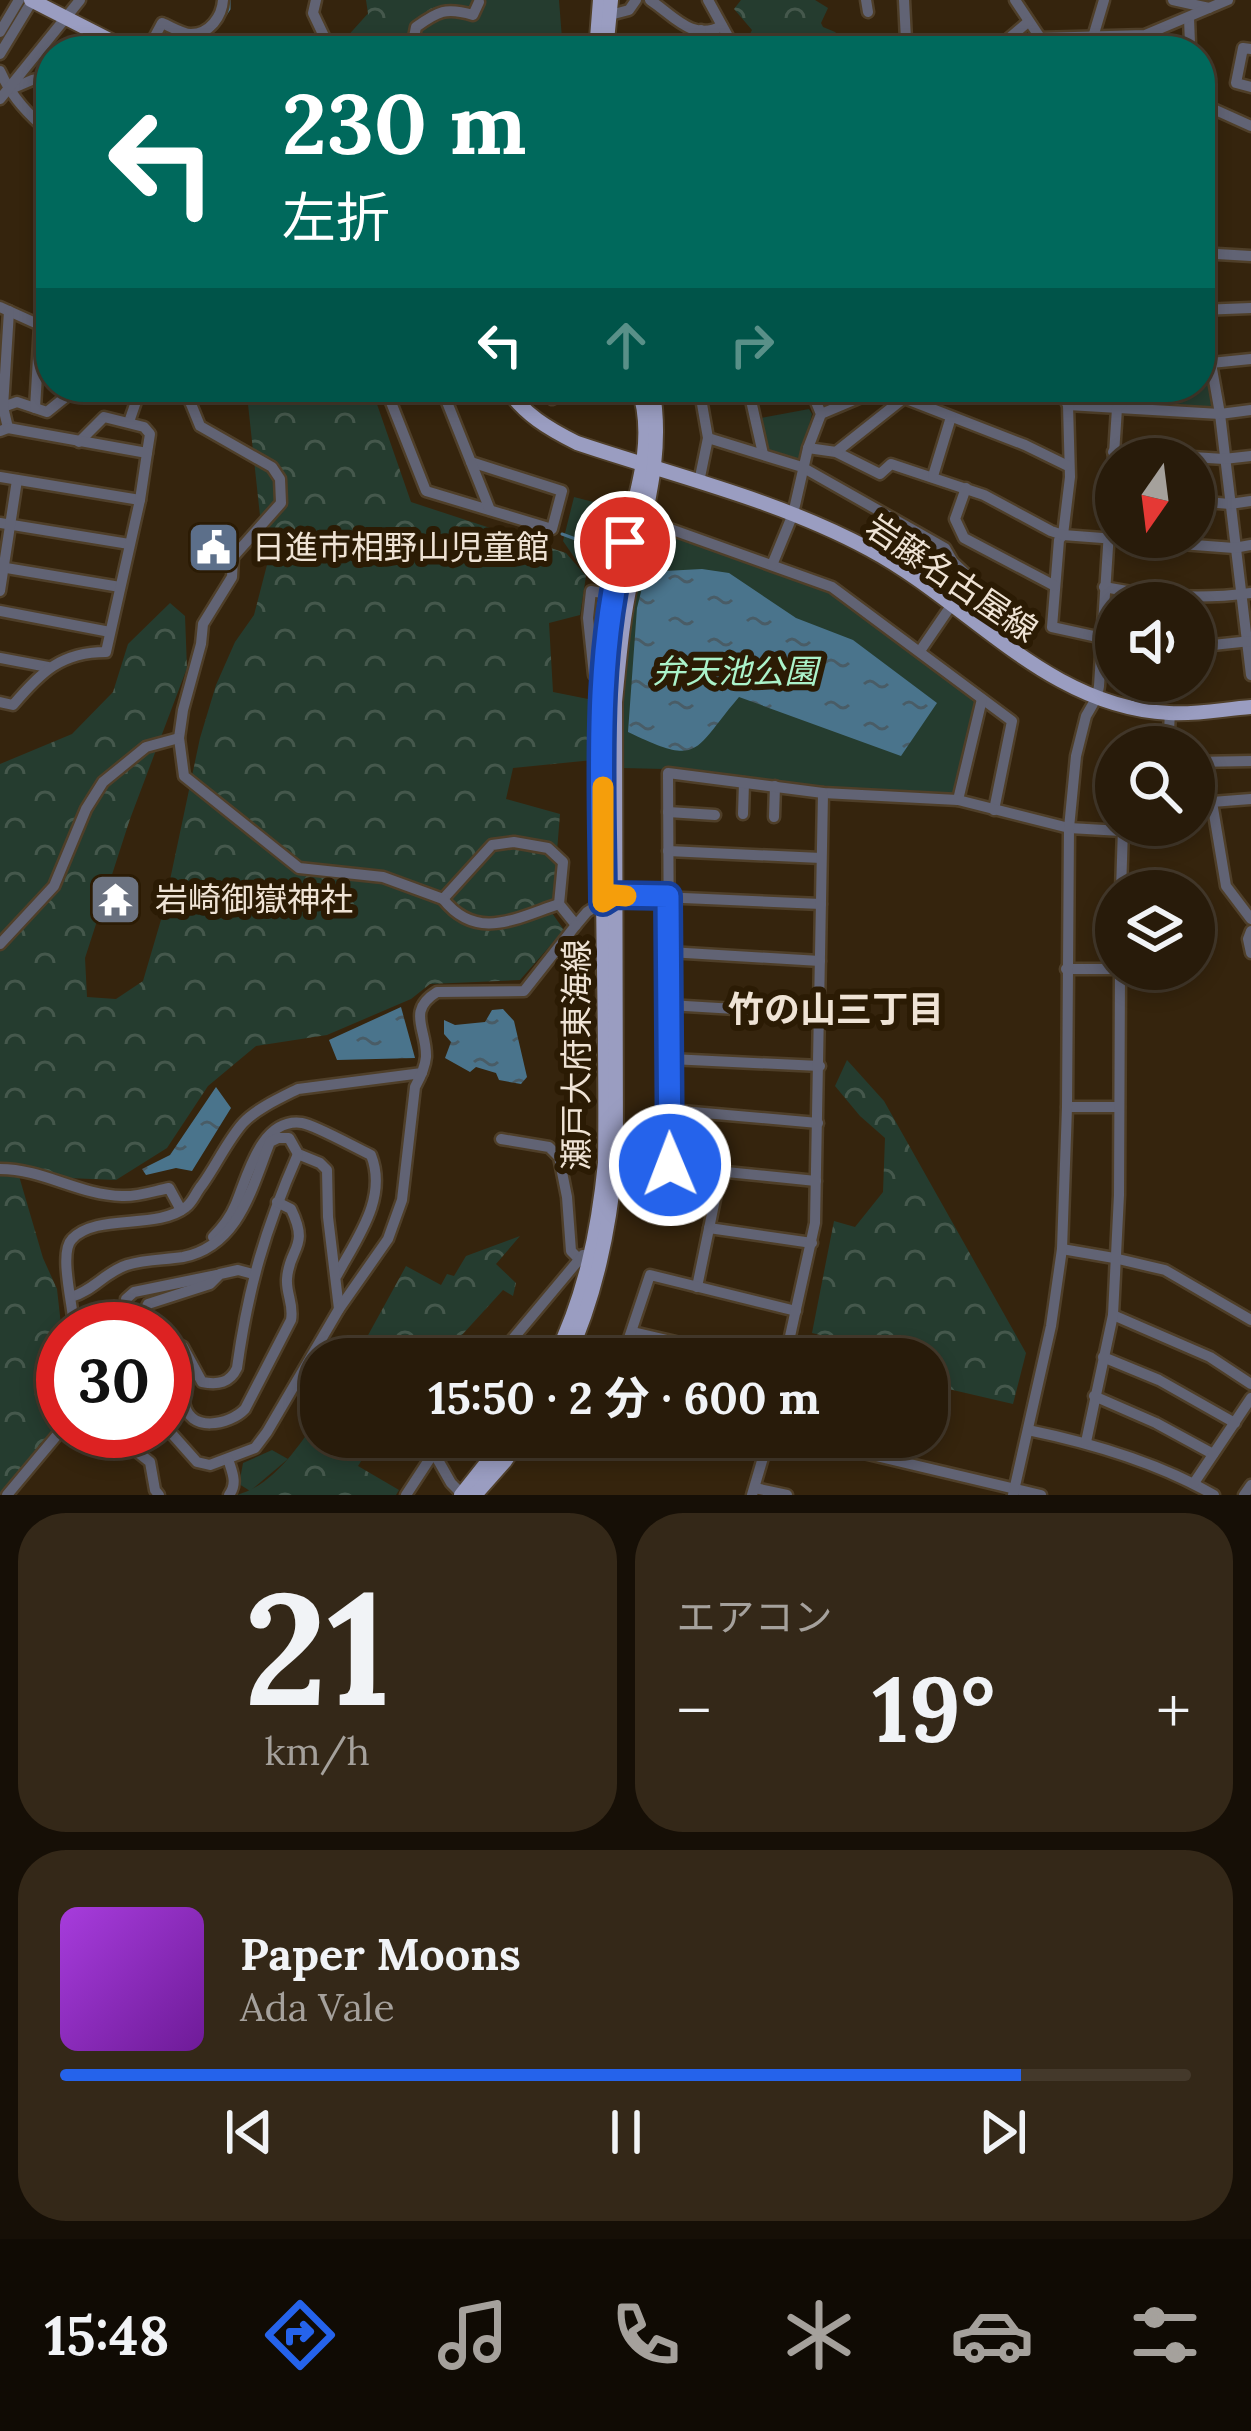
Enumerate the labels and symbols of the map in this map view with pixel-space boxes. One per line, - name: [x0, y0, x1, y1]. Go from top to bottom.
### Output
- north arrow: [1095, 438, 1215, 558]
- pin: [574, 491, 676, 593]
- street label: 岩藤名古屋線: [858, 505, 1046, 651]
- public building icon: 日進市相野山児童館: [185, 519, 241, 575]
- place label: 日進市相野山児童館: [252, 526, 549, 568]
- park label: 弁天池公園: [653, 650, 822, 692]
- temple icon: 岩崎御嶽神社: [88, 871, 144, 927]
- place label: 岩崎御嶽神社: [155, 878, 353, 920]
- street label: 瀬戸大府東海線: [555, 940, 597, 1171]
- district label: 竹の山三丁目: [728, 986, 944, 1032]
- position arrow: [607, 1102, 733, 1228]
- speed limit sign: 30: [36, 1302, 192, 1458]

